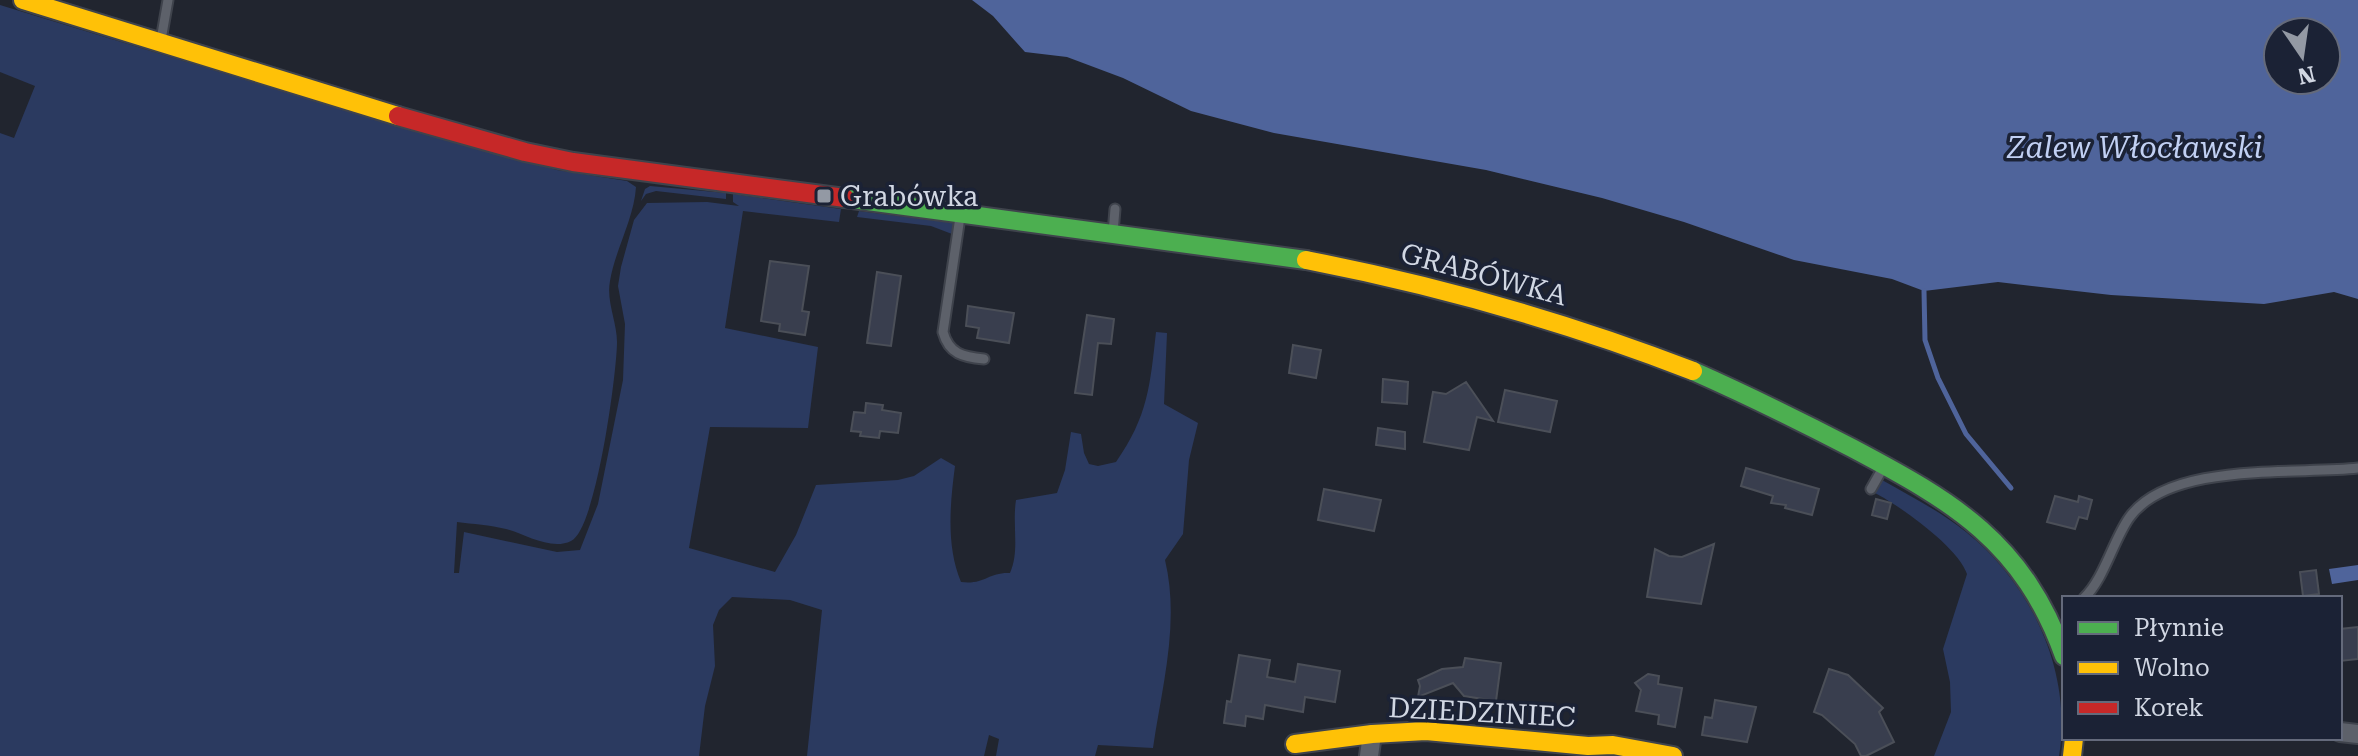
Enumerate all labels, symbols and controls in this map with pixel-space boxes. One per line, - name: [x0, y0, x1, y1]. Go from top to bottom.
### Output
- north arrow: [2262, 16, 2342, 96]
- text: N: [2295, 61, 2317, 89]
- water label: Zalew Włocławski: [2006, 130, 2263, 165]
- place label: Grabówka: [840, 180, 978, 213]
- marker: Grabówka: [815, 187, 833, 205]
- street label: GRABÓWKA: [1397, 236, 1571, 313]
- legend: [2062, 596, 2342, 740]
- text: Płynnie: [2134, 614, 2224, 642]
- text: Wolno: [2134, 654, 2210, 682]
- street label: DZIEDZINIEC: [1388, 691, 1576, 734]
- text: Korek: [2134, 694, 2204, 722]

